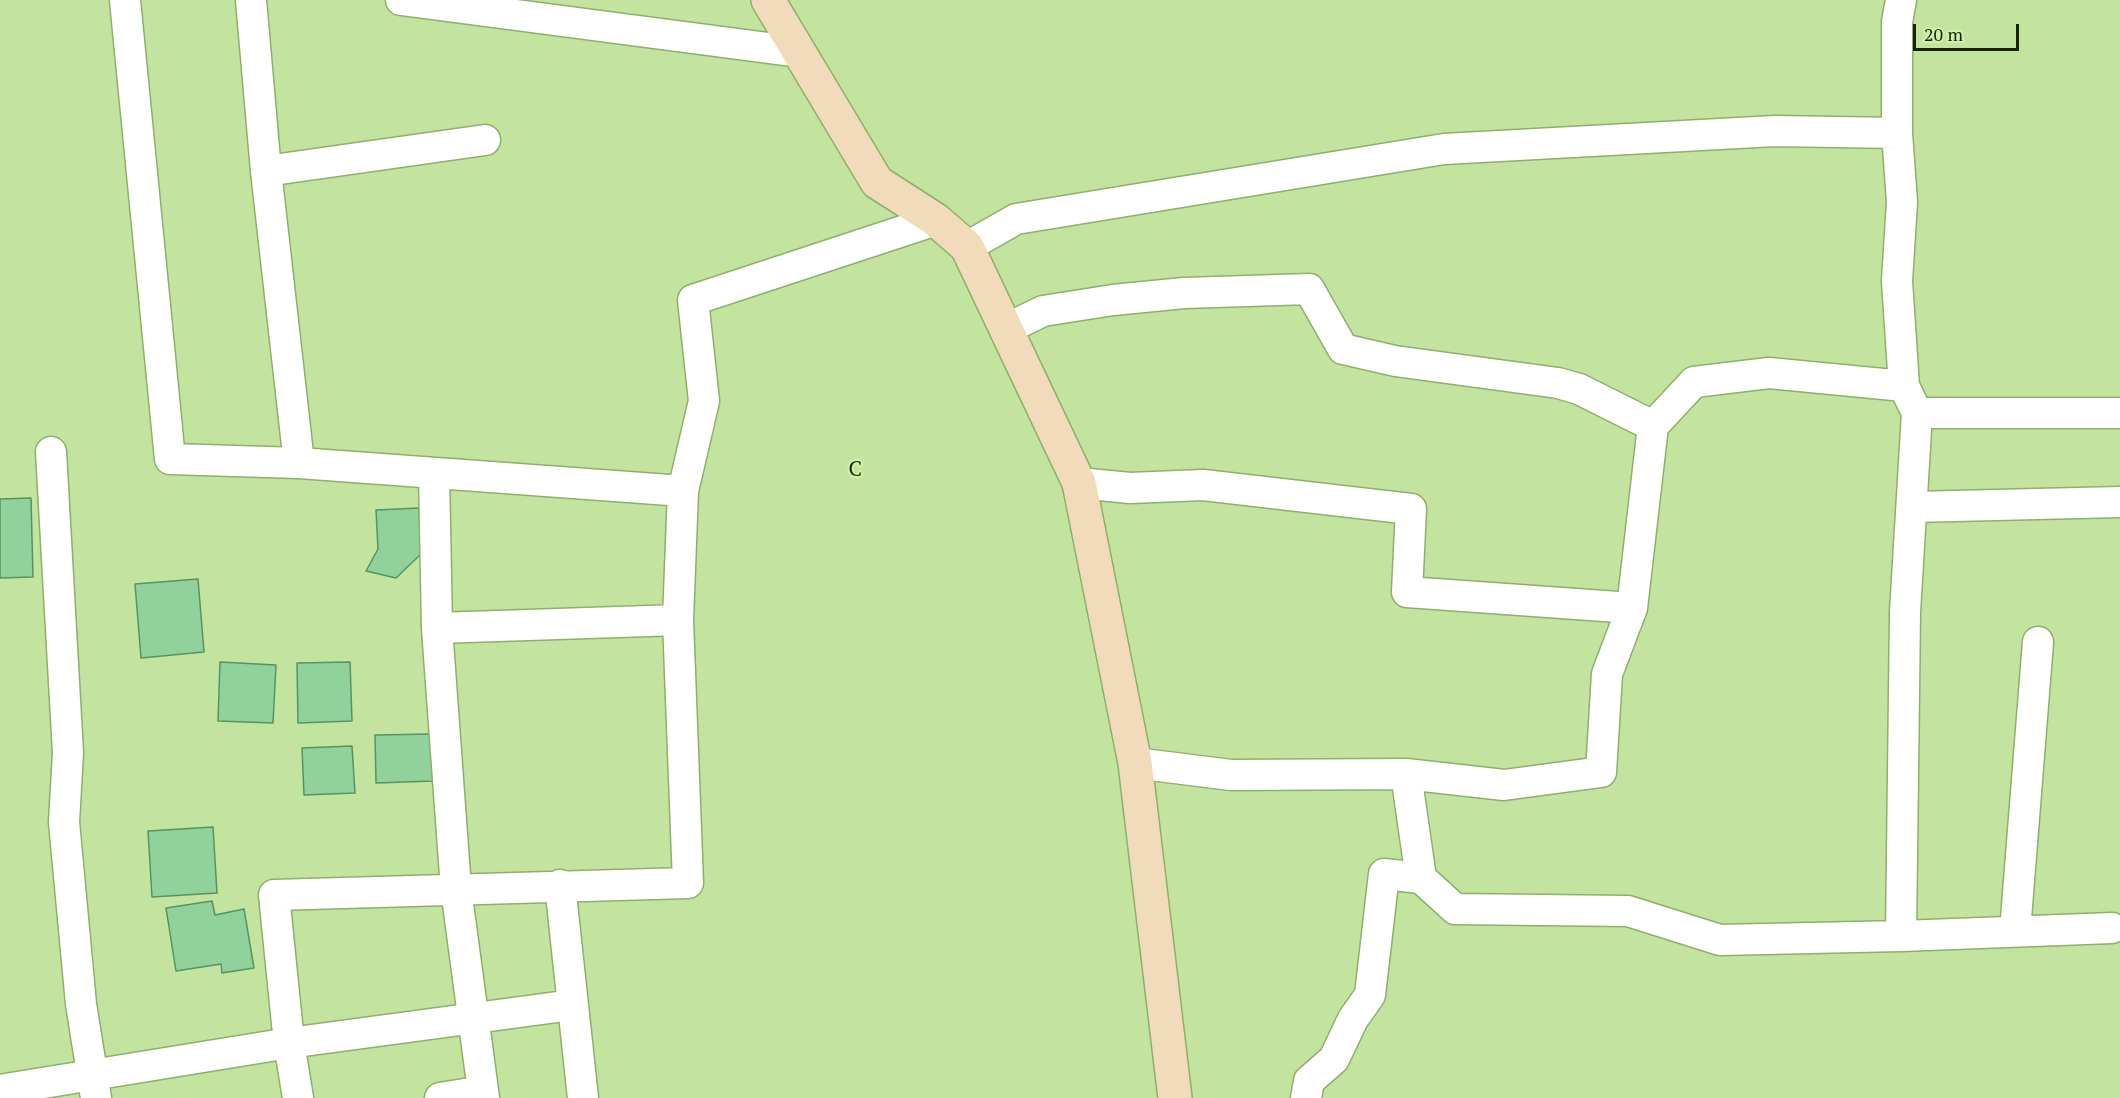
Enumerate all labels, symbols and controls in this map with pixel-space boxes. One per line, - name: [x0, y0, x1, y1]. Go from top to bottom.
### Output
- scale bar: [1916, 12, 2022, 50]
- text: 20 m: [1924, 22, 1963, 46]
- district label: C: [848, 457, 864, 483]

